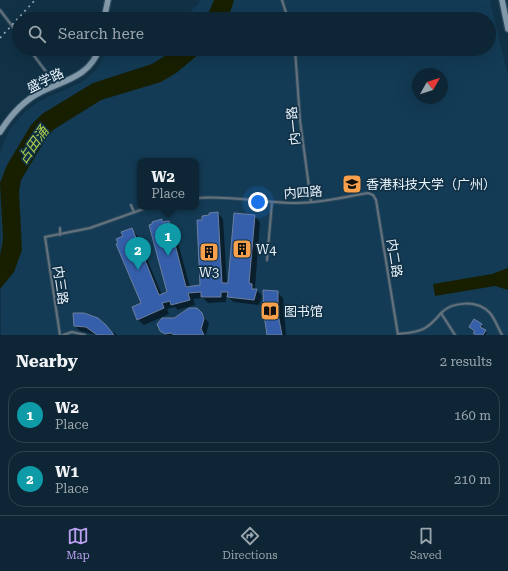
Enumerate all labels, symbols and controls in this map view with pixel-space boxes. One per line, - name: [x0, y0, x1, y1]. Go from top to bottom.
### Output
- search box: [12, 12, 496, 56]
- icon: search: [26, 23, 48, 45]
- text: Search here: [58, 25, 144, 43]
- street label: 盛学路: [24, 65, 66, 96]
- north arrow: [412, 68, 448, 104]
- street label: 内一路: [284, 106, 303, 146]
- water label: 占田涌: [14, 122, 53, 167]
- popup: [137, 158, 199, 210]
- text: W2: [151, 168, 175, 186]
- school or university icon: 香港科技大学（广州）: [341, 173, 363, 195]
- place label: 香港科技大学（广州）: [366, 177, 496, 192]
- street label: 内四路: [283, 184, 323, 201]
- text: Place: [151, 186, 185, 201]
- your location: [248, 192, 268, 212]
- pin: 1: [155, 223, 181, 256]
- pin: 2: [125, 237, 151, 270]
- building icon: W4: [231, 238, 253, 260]
- street label: 内二路: [384, 238, 405, 279]
- building icon: W3: [198, 241, 220, 263]
- place label: W4: [256, 242, 277, 257]
- street label: 内三路: [50, 265, 71, 305]
- place label: W3: [199, 265, 219, 280]
- library icon: 图书馆: [259, 300, 281, 322]
- place label: 图书馆: [284, 304, 323, 319]
- text: Nearby: [16, 351, 78, 371]
- text: 2 results: [440, 354, 492, 369]
- text: W2: [55, 399, 79, 417]
- text: 1: [26, 408, 34, 423]
- text: 160 m: [454, 408, 491, 423]
- text: Place: [55, 417, 89, 432]
- text: W1: [55, 463, 79, 481]
- text: 2: [26, 472, 34, 487]
- text: 210 m: [454, 472, 491, 487]
- text: Place: [55, 481, 89, 496]
- tab: Map: [66, 525, 90, 562]
- tab: Directions: [222, 525, 278, 562]
- tab: Saved: [410, 525, 442, 562]

